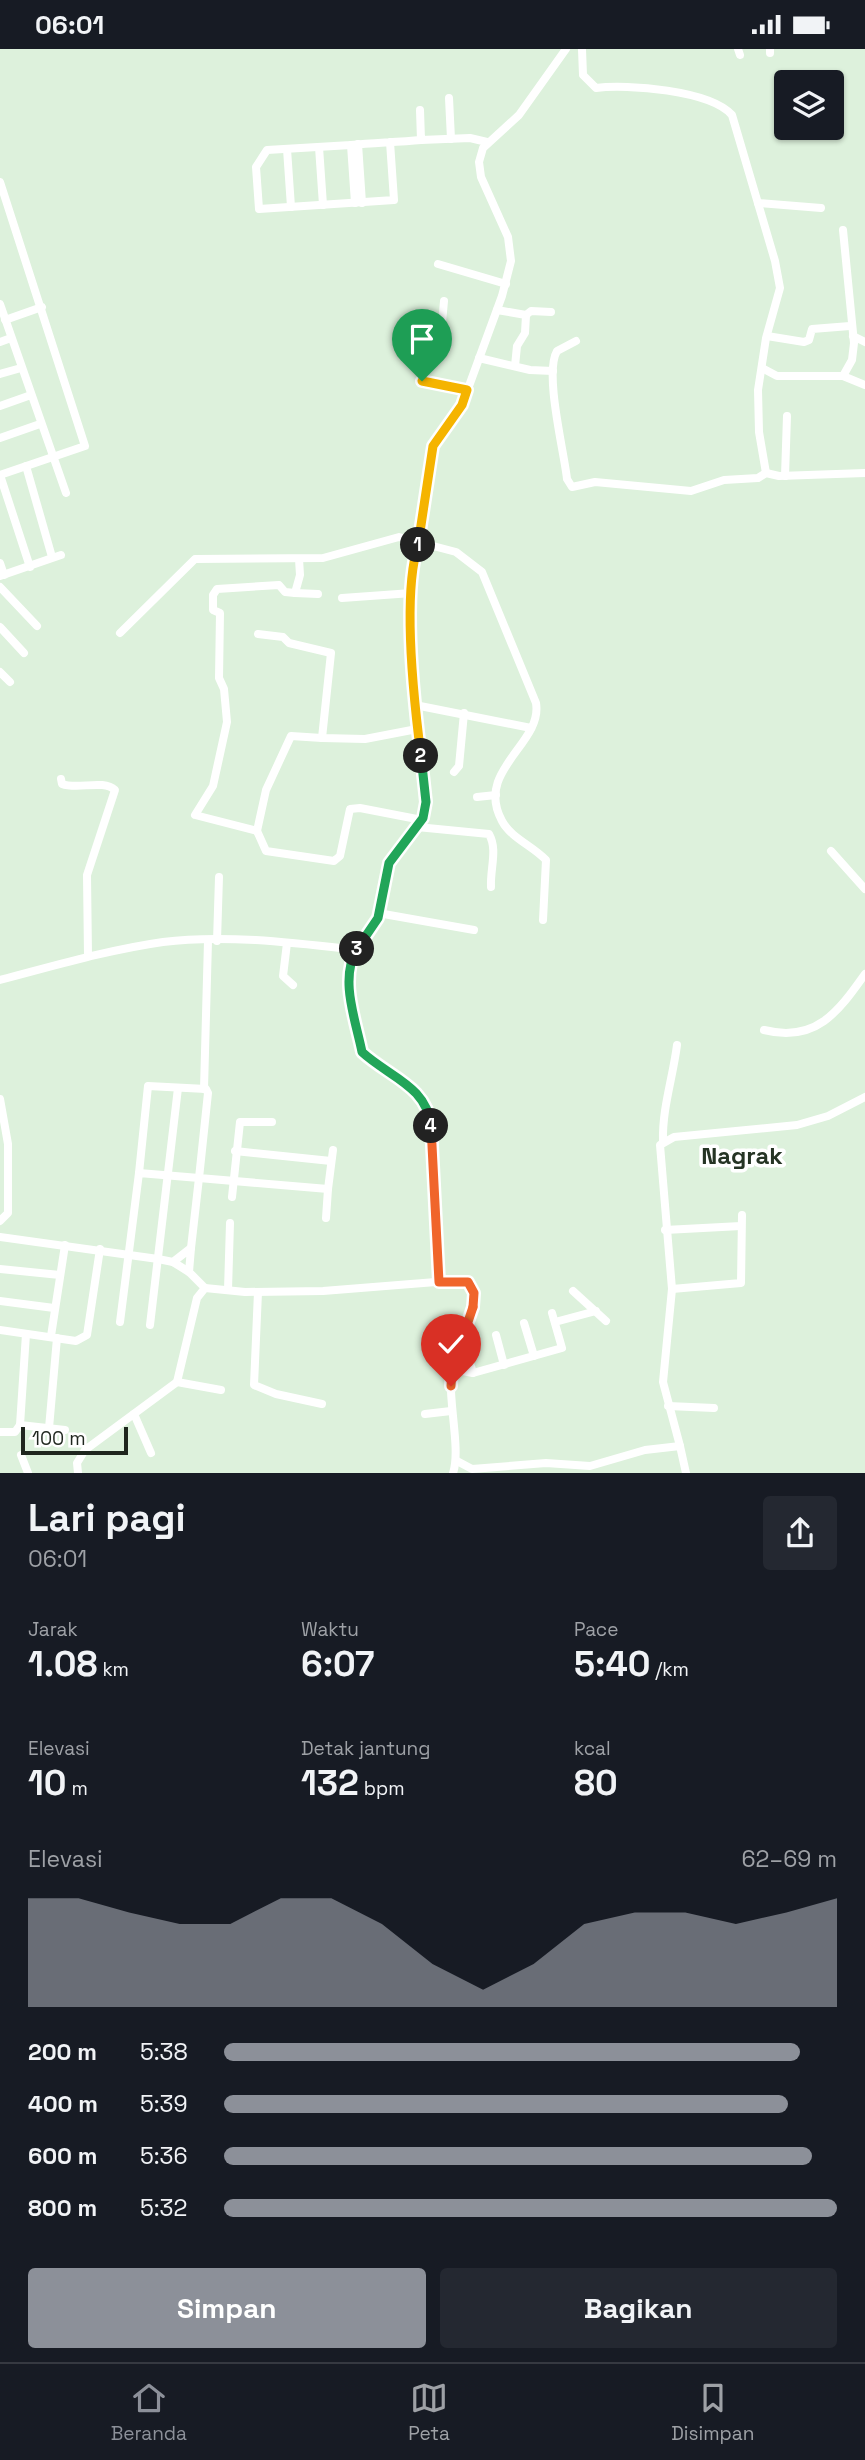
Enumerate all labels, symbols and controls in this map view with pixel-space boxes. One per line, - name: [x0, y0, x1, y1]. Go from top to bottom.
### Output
- text: 06:01: [35, 8, 104, 42]
- map controls: [774, 70, 844, 140]
- button: layers: [774, 70, 844, 140]
- pin: [392, 309, 452, 381]
- icon: arrive: [403, 320, 441, 358]
- pin: 1: [400, 527, 436, 563]
- text: 1: [413, 532, 422, 557]
- pin: 2: [404, 739, 438, 773]
- text: 2: [415, 743, 426, 768]
- pin: 3: [340, 932, 374, 967]
- text: 3: [351, 936, 362, 961]
- pin: 4: [414, 1109, 448, 1143]
- text: 4: [424, 1113, 437, 1138]
- district label: Nagrak: [701, 1140, 783, 1171]
- pin: [421, 1314, 481, 1386]
- icon: check: [432, 1325, 470, 1363]
- scale bar: [21, 1424, 128, 1456]
- text: 100 m: [32, 1426, 86, 1451]
- text: Lari pagi: [28, 1494, 186, 1542]
- button: share: [763, 1496, 837, 1570]
- text: 06:01: [28, 1544, 87, 1574]
- text: Jarak: [28, 1617, 78, 1642]
- text: Waktu: [301, 1617, 359, 1642]
- text: Pace: [574, 1617, 618, 1642]
- text: 1.08: [28, 1642, 98, 1686]
- text: 6:07: [301, 1642, 374, 1686]
- text: 5:40: [574, 1642, 650, 1686]
- text: km: [98, 1657, 129, 1682]
- text: /km: [650, 1657, 689, 1682]
- text: Elevasi: [28, 1736, 90, 1761]
- text: Detak jantung: [301, 1736, 430, 1761]
- text: kcal: [574, 1736, 611, 1761]
- text: 10: [28, 1761, 67, 1805]
- text: 132: [301, 1761, 359, 1805]
- text: 80: [574, 1761, 618, 1805]
- text: m: [67, 1776, 88, 1801]
- text: bpm: [359, 1776, 405, 1801]
- text: Elevasi: [28, 1844, 103, 1874]
- text: 62–69 m: [741, 1844, 837, 1874]
- text: 200 m: [28, 2037, 97, 2067]
- text: 5:38: [140, 2037, 188, 2067]
- text: 400 m: [28, 2089, 98, 2119]
- text: 5:39: [140, 2089, 188, 2119]
- text: 600 m: [28, 2141, 98, 2171]
- text: 5:36: [140, 2141, 188, 2171]
- text: 800 m: [28, 2193, 97, 2223]
- text: 5:32: [140, 2193, 187, 2223]
- button: Simpan: [28, 2268, 426, 2348]
- button: Bagikan: [440, 2268, 837, 2348]
- tab: Beranda: [111, 2379, 187, 2446]
- tab: Peta: [408, 2379, 450, 2446]
- tab: Disimpan: [671, 2379, 754, 2446]

